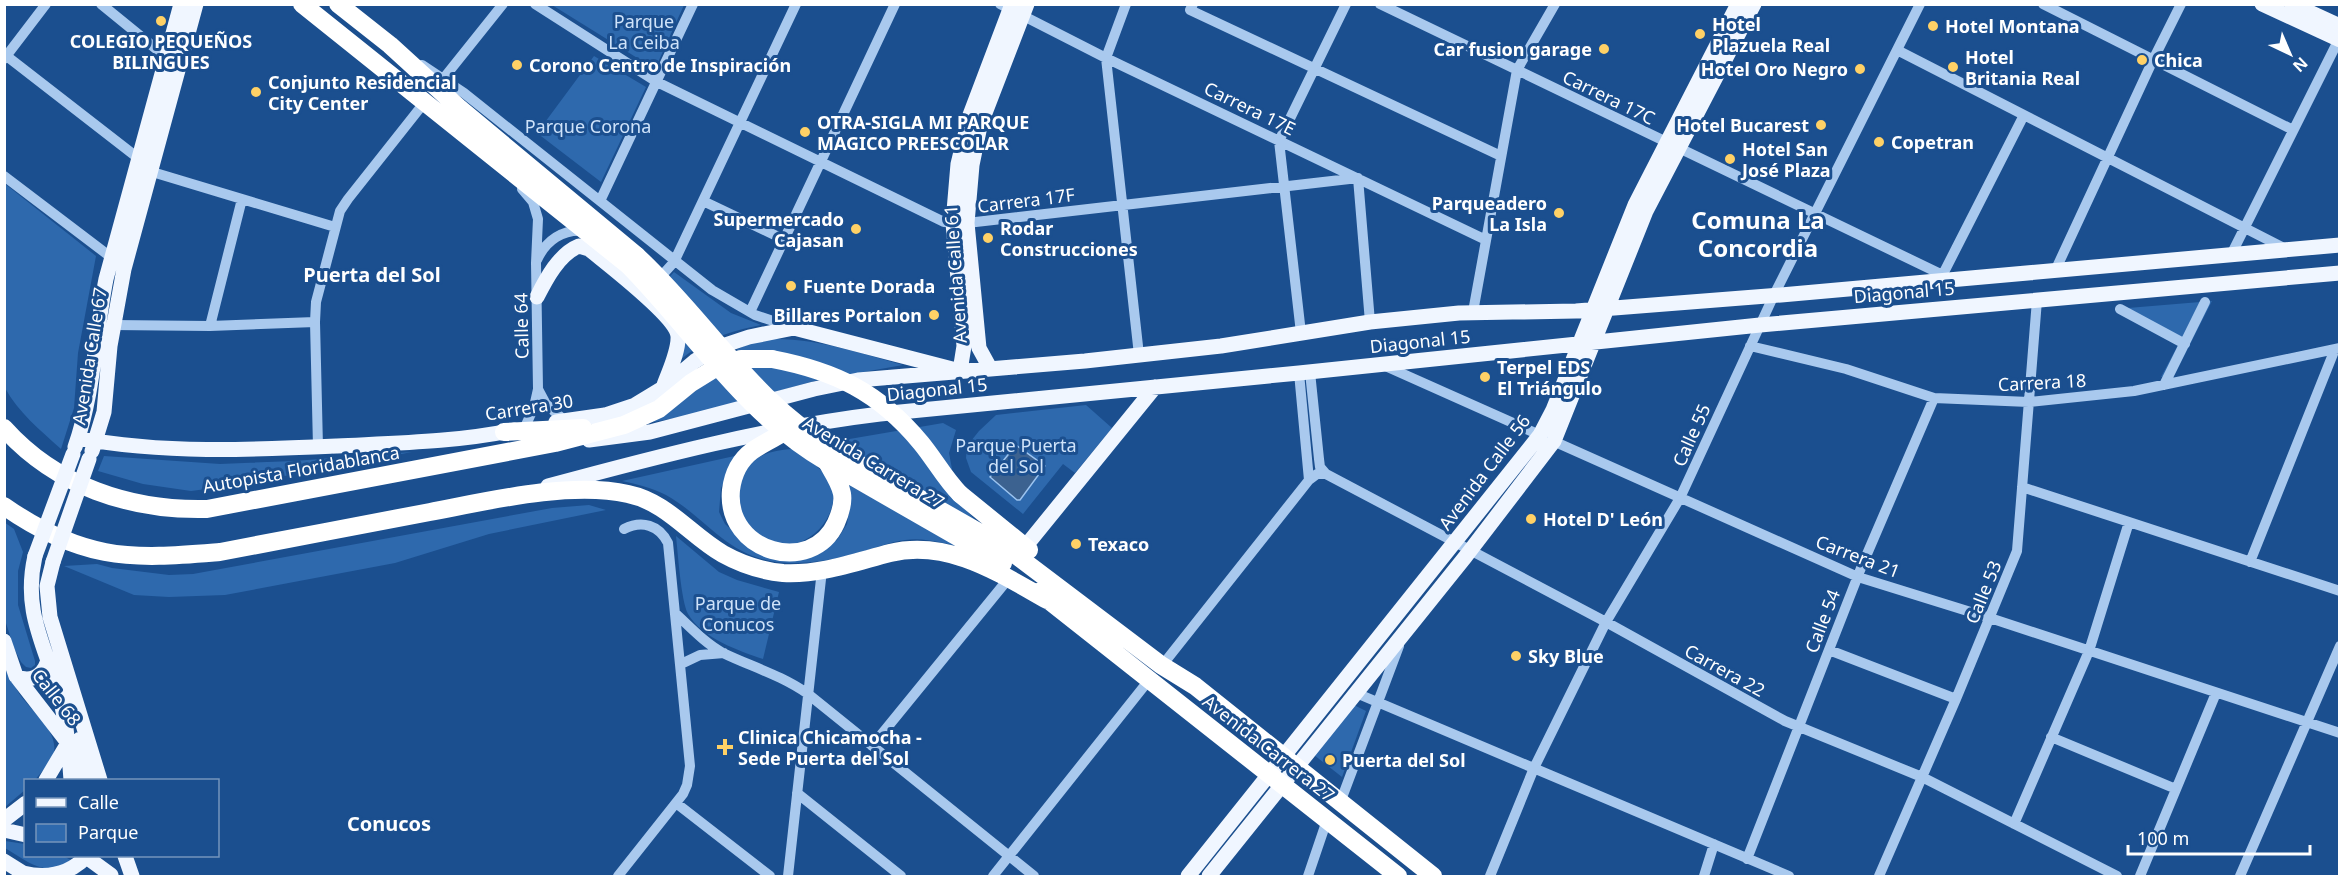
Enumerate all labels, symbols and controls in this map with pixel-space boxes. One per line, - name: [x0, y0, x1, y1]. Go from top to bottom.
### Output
- park label: Parque La Ceiba: [608, 9, 680, 54]
- place label: Hotel Plazuela Real: [1712, 12, 1830, 57]
- marker: COLEGIO PEQUEÑOS BILINGUES: [154, 14, 168, 28]
- place label: Hotel Montana: [1945, 14, 2080, 38]
- marker: Hotel Montana: [1926, 19, 1940, 33]
- north arrow: [2260, 24, 2320, 84]
- marker: Hotel Plazuela Real: [1693, 27, 1707, 41]
- place label: COLEGIO PEQUEÑOS BILINGUES: [70, 29, 252, 74]
- place label: Car fusion garage: [1433, 37, 1592, 61]
- marker: Car fusion garage: [1597, 42, 1611, 56]
- place label: Hotel Britania Real: [1965, 45, 2080, 90]
- place label: Chica: [2154, 48, 2203, 72]
- text: N: [2288, 52, 2313, 77]
- place label: Corono Centro de Inspiración: [529, 53, 791, 77]
- marker: Chica: [2135, 53, 2149, 67]
- place label: Hotel Oro Negro: [1701, 57, 1848, 81]
- marker: Corono Centro de Inspiración: [510, 58, 524, 72]
- marker: Hotel Britania Real: [1946, 60, 1960, 74]
- marker: Hotel Oro Negro: [1853, 62, 1867, 76]
- street label: Carrera 17C: [1559, 64, 1659, 130]
- place label: Conjunto Residencial City Center: [268, 70, 457, 115]
- street label: Carrera 17E: [1200, 76, 1300, 140]
- marker: Conjunto Residencial City Center: [249, 85, 263, 99]
- place label: OTRA-SIGLA MI PARQUE MAGICO PREESCOLAR: [817, 110, 1029, 155]
- place label: Hotel Bucarest: [1676, 113, 1809, 137]
- park label: Parque Corona: [525, 114, 651, 138]
- marker: Hotel Bucarest: [1814, 118, 1828, 132]
- marker: OTRA-SIGLA MI PARQUE MAGICO PREESCOLAR: [798, 125, 812, 139]
- place label: Copetran: [1891, 130, 1974, 154]
- marker: Copetran: [1872, 135, 1886, 149]
- place label: Hotel San José Plaza: [1740, 137, 1831, 182]
- marker: Hotel San José Plaza: [1723, 152, 1737, 166]
- street label: Carrera 17F: [976, 182, 1076, 218]
- place label: Parqueadero La Isla: [1432, 191, 1547, 236]
- district label: Comuna La Concordia: [1691, 203, 1825, 264]
- street label: Avenida Calle 61: [938, 204, 972, 344]
- marker: Parqueadero La Isla: [1552, 206, 1566, 220]
- place label: Supermercado Cajasan: [714, 207, 844, 252]
- place label: Rodar Construcciones: [1000, 216, 1138, 261]
- marker: Supermercado Cajasan: [849, 222, 863, 236]
- marker: Rodar Construcciones: [981, 231, 995, 245]
- district label: Puerta del Sol: [303, 261, 441, 288]
- place label: Fuente Dorada: [803, 274, 935, 298]
- street label: Diagonal 15: [1853, 276, 1955, 308]
- marker: Fuente Dorada: [784, 279, 798, 293]
- street label: Avenida Calle 67: [66, 286, 112, 426]
- street label: Calle 64: [508, 293, 534, 359]
- place label: Billares Portalon: [774, 303, 922, 327]
- marker: Billares Portalon: [927, 308, 941, 322]
- street label: Diagonal 15: [1369, 324, 1471, 358]
- place label: Terpel EDS El Triángulo: [1497, 355, 1602, 400]
- street label: Carrera 18: [1997, 368, 2087, 396]
- marker: Terpel EDS El Triángulo: [1478, 370, 1492, 384]
- street label: Diagonal 15: [886, 372, 988, 406]
- street label: Carrera 30: [483, 388, 575, 426]
- street label: Calle 55: [1667, 400, 1715, 470]
- street label: Avenida Calle 56: [1433, 409, 1535, 535]
- street label: Avenida Carrera 27: [799, 410, 949, 514]
- park label: Parque Puerta del Sol: [955, 433, 1077, 478]
- street label: Autopista Floridablanca: [201, 440, 401, 498]
- place label: Hotel D' León: [1543, 507, 1663, 531]
- marker: Hotel D' León: [1524, 512, 1538, 526]
- street label: Carrera 21: [1812, 529, 1904, 583]
- place label: Texaco: [1088, 532, 1149, 556]
- marker: Texaco: [1069, 537, 1083, 551]
- street label: Calle 53: [1959, 557, 2007, 627]
- street label: Calle 54: [1799, 586, 1845, 656]
- park label: Parque de Conucos: [695, 591, 781, 636]
- street label: Carrera 22: [1680, 638, 1770, 702]
- place label: Sky Blue: [1528, 644, 1604, 668]
- marker: Sky Blue: [1509, 649, 1523, 663]
- street label: Calle 68: [27, 664, 87, 730]
- street label: Avenida Carrera 27: [1198, 689, 1340, 807]
- place label: Clinica Chicamocha - Sede Puerta del Sol: [738, 725, 922, 770]
- marker: Clinica Chicamocha - Sede Puerta del Sol: [716, 738, 734, 756]
- place label: Puerta del Sol: [1342, 748, 1466, 772]
- marker: Puerta del Sol: [1323, 753, 1337, 767]
- legend: [24, 779, 219, 857]
- text: Calle: [78, 790, 119, 814]
- district label: Conucos: [347, 810, 431, 837]
- scale bar: [2128, 818, 2310, 856]
- text: Parque: [78, 820, 138, 844]
- text: 100 m: [2137, 826, 2189, 850]

